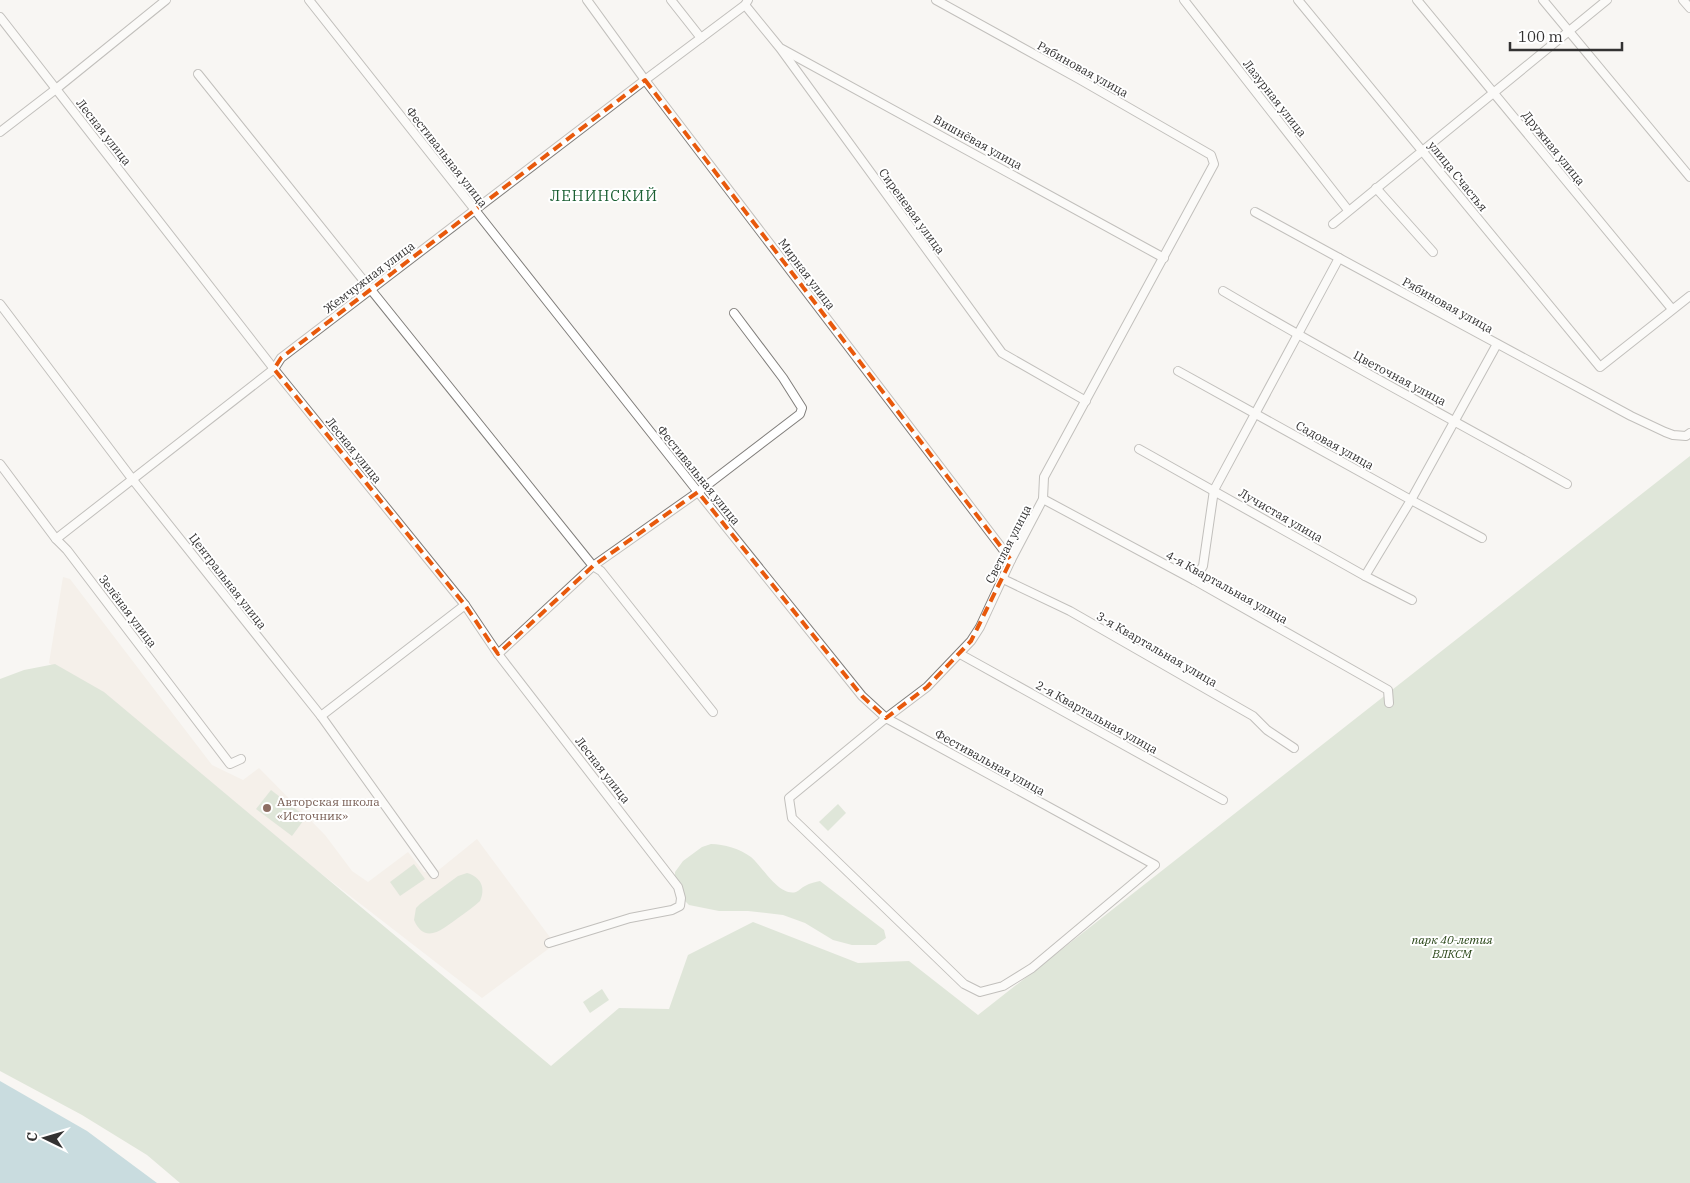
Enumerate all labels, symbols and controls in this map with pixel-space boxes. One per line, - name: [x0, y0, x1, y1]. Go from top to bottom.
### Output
- scale bar: [1510, 20, 1622, 52]
- text: 100 m: [1518, 27, 1563, 46]
- street label: Рябиновая улица: [1035, 38, 1132, 100]
- street label: Лазурная улица: [1240, 56, 1310, 140]
- street label: Лесная улица: [73, 96, 135, 169]
- street label: Фестивальная улица: [403, 104, 491, 211]
- street label: Дружная улица: [1519, 108, 1589, 189]
- street label: Вишнёвая улица: [931, 111, 1025, 173]
- street label: улица Счастья: [1425, 138, 1491, 214]
- street label: Сиреневая улица: [876, 165, 948, 257]
- district label: ЛЕНИНСКИЙ: [550, 186, 658, 205]
- street label: Мирная улица: [775, 235, 839, 313]
- street label: Жемчужная улица: [320, 238, 418, 316]
- street label: Рябиновая улица: [1400, 274, 1497, 336]
- street label: Цветочная улица: [1351, 347, 1449, 409]
- street label: Лесная улица: [323, 414, 385, 486]
- street label: Садовая улица: [1293, 417, 1377, 473]
- street label: Фестивальная улица: [654, 422, 744, 528]
- street label: Лучистая улица: [1236, 485, 1326, 545]
- street label: Светлая улица: [982, 502, 1034, 586]
- street label: Центральная улица: [186, 530, 270, 632]
- street label: 4-я Квартальная улица: [1163, 547, 1291, 627]
- street label: Зелёная улица: [96, 572, 160, 651]
- street label: 3-я Квартальная улица: [1094, 608, 1220, 690]
- street label: 2-я Квартальная улица: [1033, 677, 1161, 757]
- street label: Фестивальная улица: [932, 725, 1048, 799]
- street label: Лесная улица: [572, 734, 634, 807]
- place label: Авторская школа «Источник»: [277, 794, 380, 823]
- marker: Авторская школа «Источник»: [261, 802, 273, 814]
- park label: парк 40-летия ВЛКСМ: [1411, 932, 1493, 961]
- north arrow: [20, 1113, 70, 1163]
- text: С: [23, 1131, 41, 1142]

